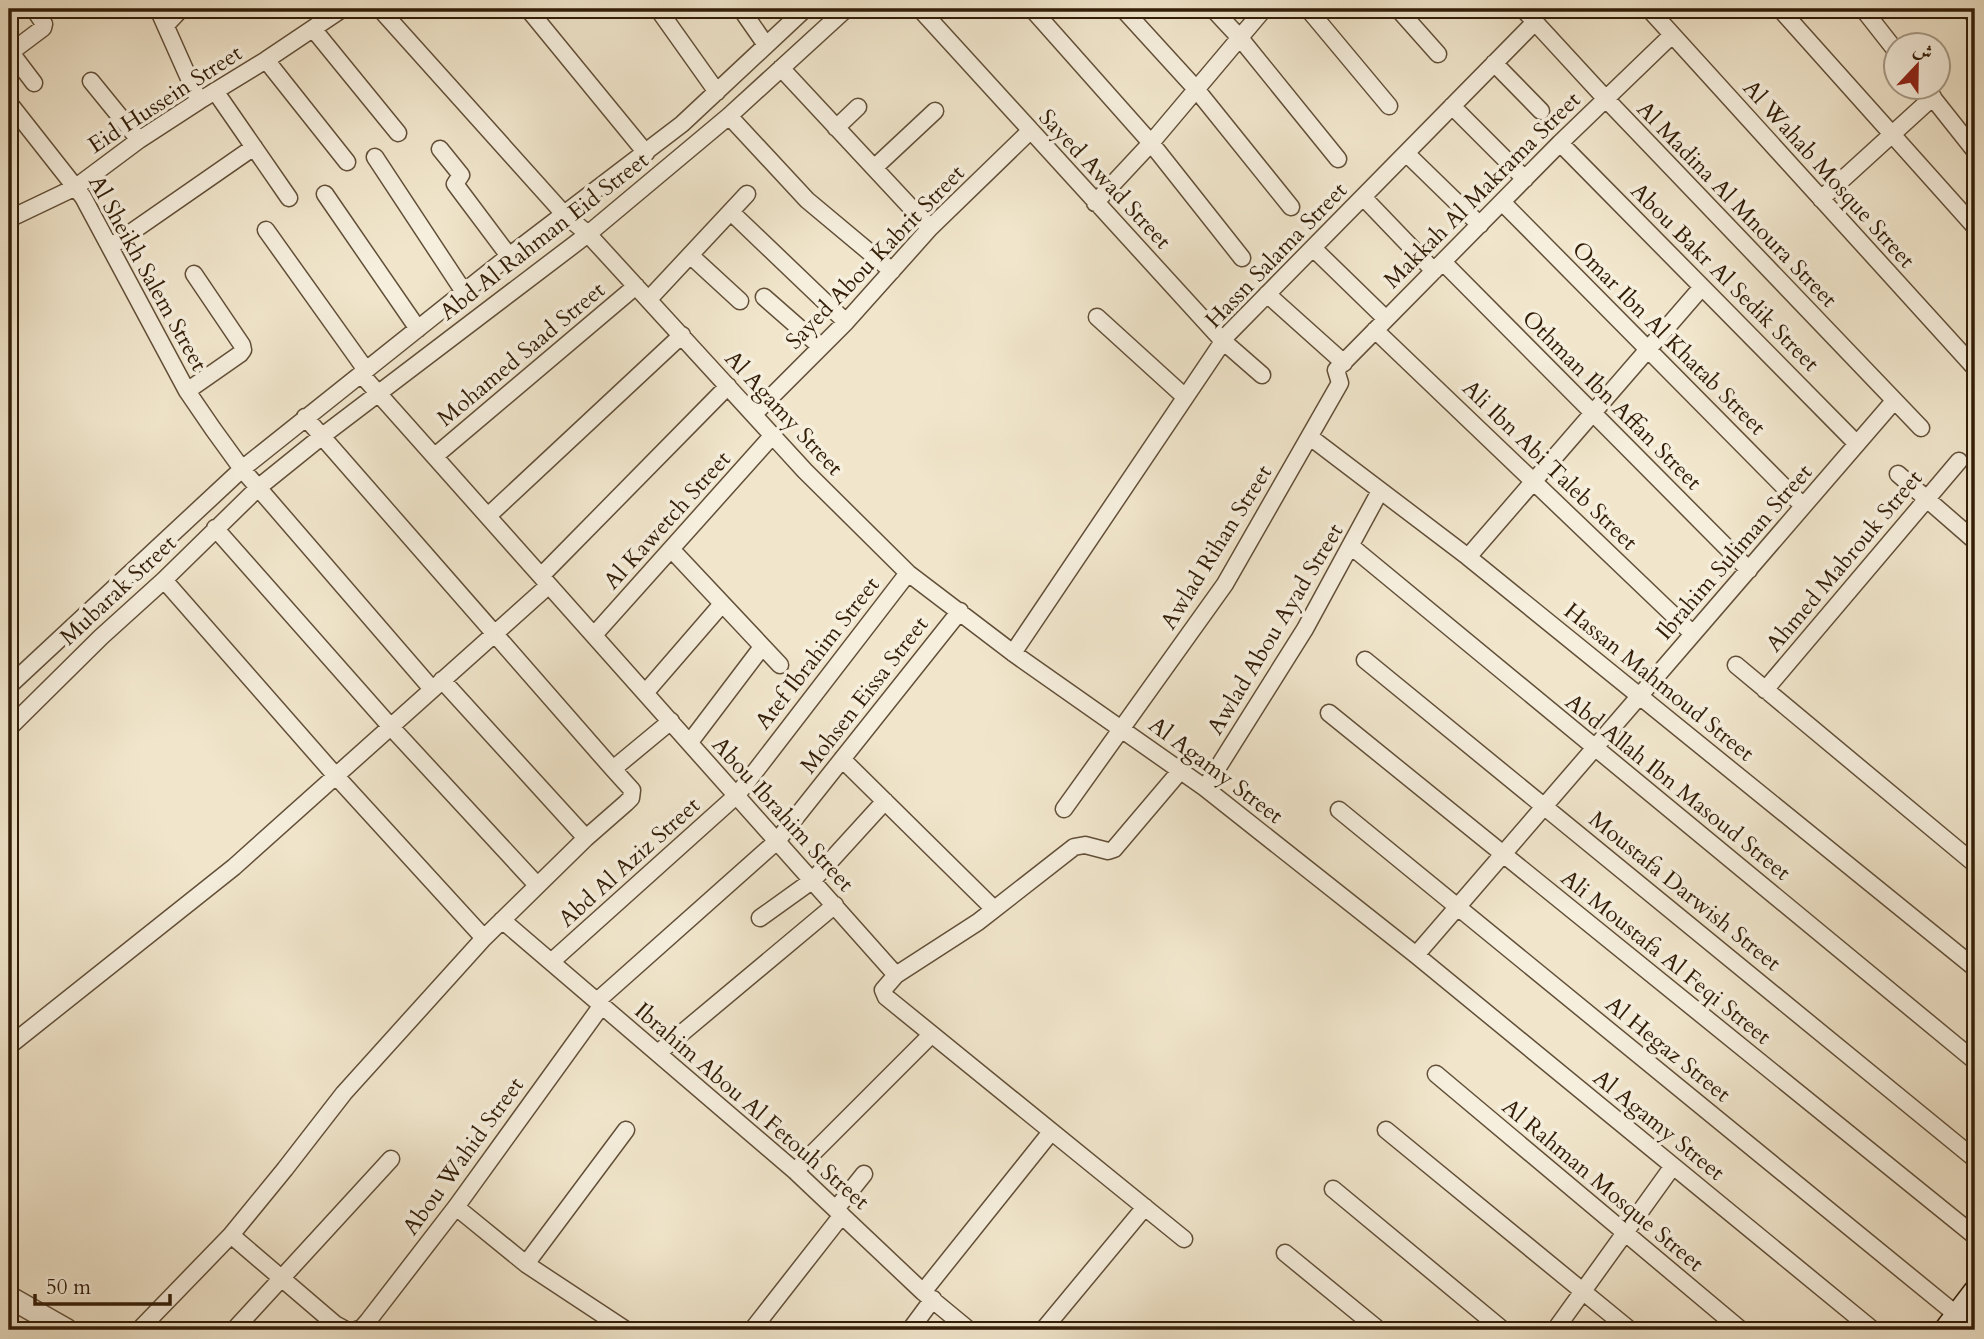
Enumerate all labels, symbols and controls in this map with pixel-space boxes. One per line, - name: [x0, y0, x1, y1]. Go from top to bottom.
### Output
- north arrow: [1882, 32, 1952, 102]
- text: ش: [1909, 36, 1937, 67]
- street label: Eid Hussein Street: [82, 38, 248, 160]
- street label: Al Wahab Mosque Street: [1736, 73, 1922, 275]
- street label: Makkah Al Makrama Street: [1377, 85, 1587, 295]
- street label: Al Madina Al Mnoura Street: [1630, 94, 1844, 314]
- street label: Sayed Awad Street: [1032, 102, 1178, 256]
- street label: Abd Al Rahman Eid Street: [433, 145, 655, 327]
- street label: Sayed Abou Kabrit Street: [779, 158, 971, 356]
- street label: Al Sheikh Salem Street: [81, 170, 215, 376]
- street label: Hassn Salama Street: [1198, 175, 1354, 335]
- street label: Abou Bakr Al Sedik Street: [1624, 176, 1826, 378]
- street label: Omar Ibn Al Khatab Street: [1565, 234, 1773, 442]
- street label: Mohamed Saad Street: [431, 275, 611, 433]
- street label: Othman Ibn Affan Street: [1515, 303, 1709, 497]
- street label: Al Agamy Street: [718, 344, 850, 482]
- street label: Ali Ibn Abi Taleb Street: [1456, 373, 1644, 557]
- street label: Al Kawetch Street: [597, 444, 737, 596]
- street label: Ibrahim Suliman Street: [1649, 457, 1819, 647]
- street label: Awlad Rihan Street: [1153, 459, 1279, 635]
- street label: Ahmed Mabrouk Street: [1759, 464, 1929, 658]
- street label: Awlad Abou Ayad Street: [1200, 518, 1350, 740]
- street label: Mubarak Street: [53, 528, 183, 652]
- street label: Atef Ibrahim Street: [748, 570, 886, 736]
- street label: Hassan Mahmoud Street: [1557, 596, 1761, 768]
- street label: Mohsen Eissa Street: [793, 610, 935, 780]
- street label: Abd Allah Ibn Masoud Street: [1559, 686, 1797, 888]
- street label: Al Agamy Street: [1143, 709, 1289, 831]
- street label: Abou Ibrahim Street: [705, 730, 861, 898]
- street label: Abd Al Aziz Street: [552, 790, 706, 934]
- street label: Moustafa Darwish Street: [1583, 804, 1787, 978]
- street label: Ali Moustafa Al Feqi Street: [1555, 863, 1777, 1051]
- street label: Al Hegaz Street: [1599, 989, 1737, 1109]
- street label: Ibrahim Abou Al Fetouh Street: [628, 995, 876, 1217]
- street label: Al Agamy Street: [1587, 1062, 1731, 1188]
- street label: Abou Wahid Street: [395, 1071, 531, 1241]
- street label: Al Rahman Mosque Street: [1496, 1091, 1710, 1279]
- scale bar: [35, 1262, 170, 1306]
- text: 50 m: [46, 1273, 91, 1302]

